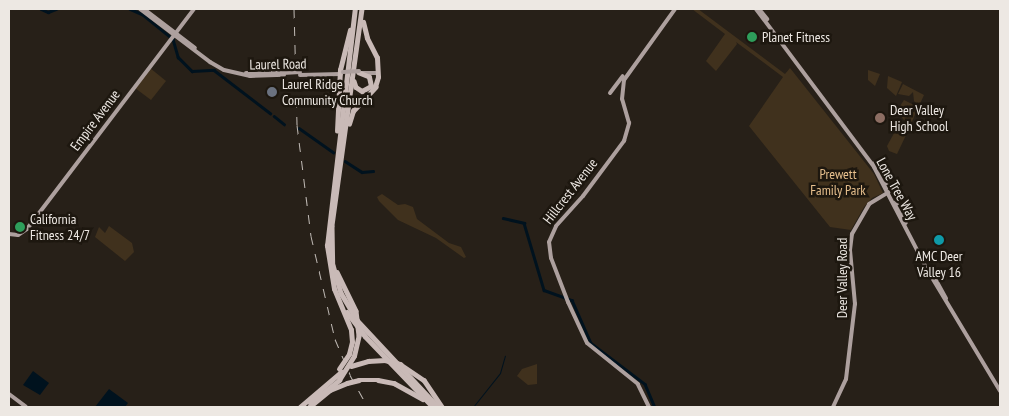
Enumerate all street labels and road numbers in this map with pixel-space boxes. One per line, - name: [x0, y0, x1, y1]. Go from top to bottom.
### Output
- street label: Laurel Road: [249, 55, 307, 73]
- street label: Empire Avenue: [67, 86, 123, 154]
- street label: Hillcrest Avenue: [539, 155, 601, 227]
- street label: Lone Tree Way: [873, 155, 921, 223]
- street label: Deer Valley Road: [834, 237, 850, 319]

